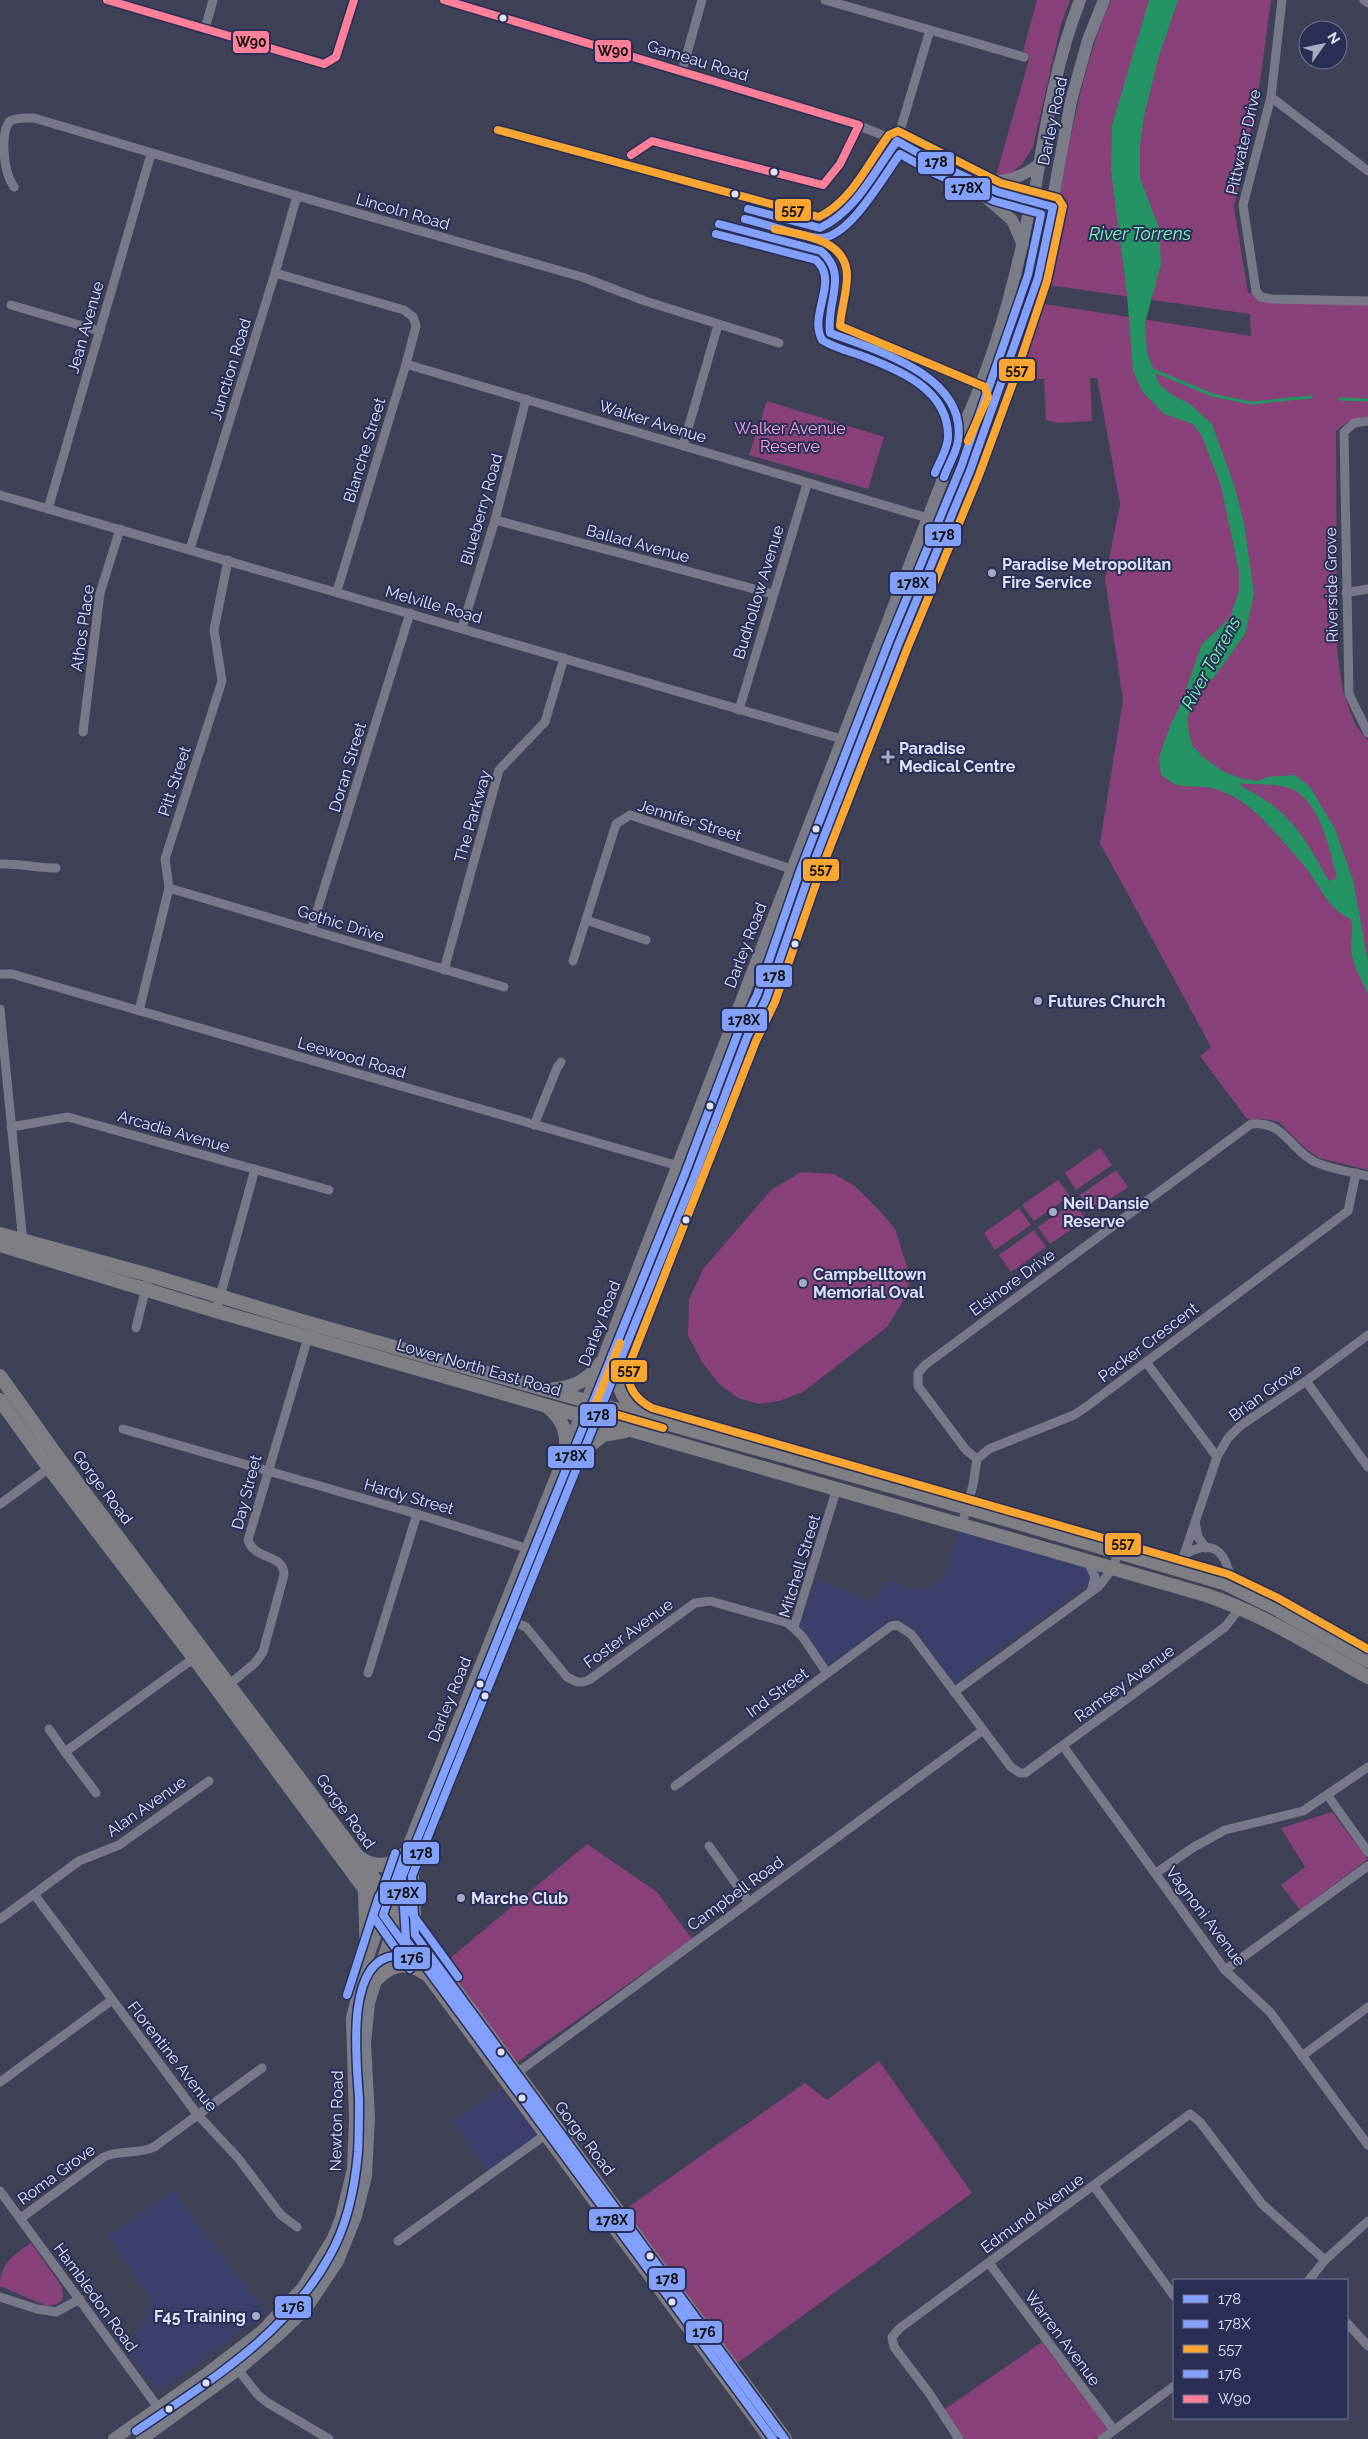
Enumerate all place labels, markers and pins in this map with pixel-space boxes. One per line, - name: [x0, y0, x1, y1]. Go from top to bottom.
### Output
- unlabelled marker: [498, 13, 508, 23]
- unlabelled marker: [769, 167, 779, 177]
- unlabelled marker: [730, 189, 740, 199]
- place label: Paradise Metropolitan Fire Service: [1002, 555, 1171, 592]
- marker: Paradise Metropolitan Fire Service: [986, 567, 998, 579]
- place label: Paradise Medical Centre: [899, 739, 1016, 776]
- marker: Paradise Medical Centre: [881, 750, 895, 764]
- unlabelled marker: [811, 824, 821, 834]
- unlabelled marker: [790, 939, 800, 949]
- place label: Futures Church: [1048, 992, 1165, 1011]
- marker: Futures Church: [1032, 995, 1044, 1007]
- unlabelled marker: [705, 1101, 715, 1111]
- place label: Neil Dansie Reserve: [1063, 1194, 1149, 1231]
- marker: Neil Dansie Reserve: [1047, 1206, 1059, 1218]
- unlabelled marker: [681, 1215, 691, 1225]
- place label: Campbelltown Memorial Oval: [813, 1265, 927, 1302]
- marker: Campbelltown Memorial Oval: [797, 1277, 809, 1289]
- unlabelled marker: [475, 1679, 485, 1689]
- unlabelled marker: [480, 1691, 490, 1701]
- place label: Marche Club: [471, 1889, 568, 1908]
- marker: Marche Club: [455, 1892, 467, 1904]
- unlabelled marker: [496, 2047, 506, 2057]
- unlabelled marker: [517, 2093, 527, 2103]
- unlabelled marker: [645, 2251, 655, 2261]
- unlabelled marker: [667, 2297, 677, 2307]
- place label: F45 Training: [154, 2307, 246, 2326]
- marker: F45 Training: [250, 2310, 262, 2322]
- unlabelled marker: [201, 2378, 211, 2388]
- unlabelled marker: [164, 2404, 174, 2414]

